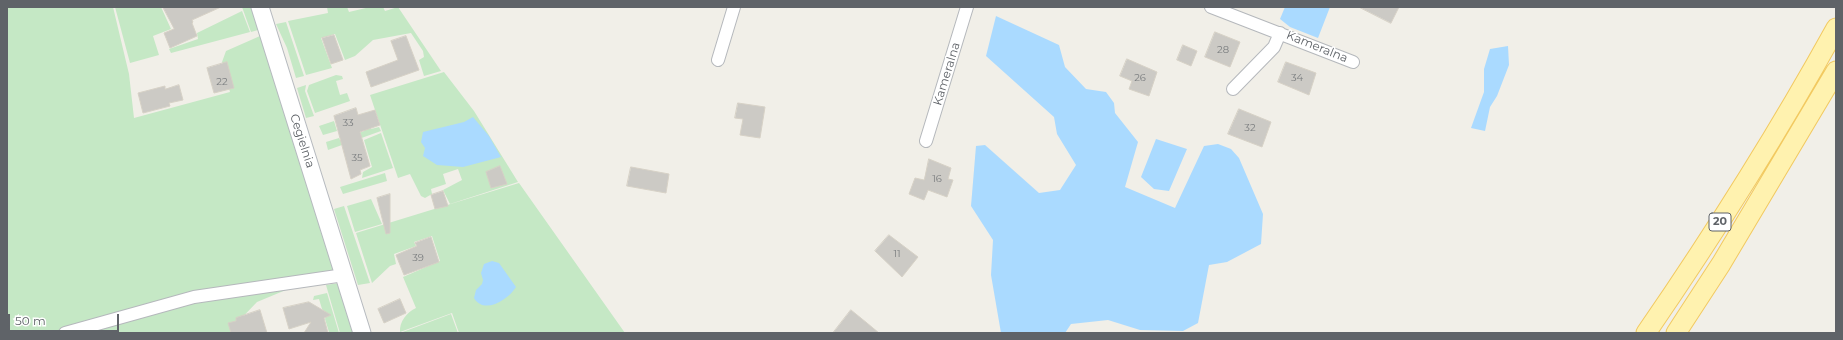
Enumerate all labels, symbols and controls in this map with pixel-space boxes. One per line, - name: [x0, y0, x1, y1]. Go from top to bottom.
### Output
- street label: Kameralna: [1284, 28, 1350, 66]
- street label: Kameralna: [931, 41, 963, 107]
- house number: 28: [1217, 44, 1229, 56]
- house number: 26: [1134, 72, 1146, 84]
- house number: 34: [1291, 72, 1303, 84]
- house number: 22: [216, 76, 228, 88]
- street label: Cegielnia: [287, 112, 317, 170]
- house number: 33: [342, 117, 354, 129]
- house number: 32: [1244, 122, 1256, 134]
- house number: 35: [351, 152, 363, 164]
- house number: 16: [932, 173, 942, 185]
- road number: 20: [1709, 213, 1731, 231]
- house number: 11: [893, 248, 901, 260]
- house number: 39: [412, 252, 424, 264]
- scale bar: [10, 306, 121, 332]
- text: 50 m: [15, 313, 46, 328]

